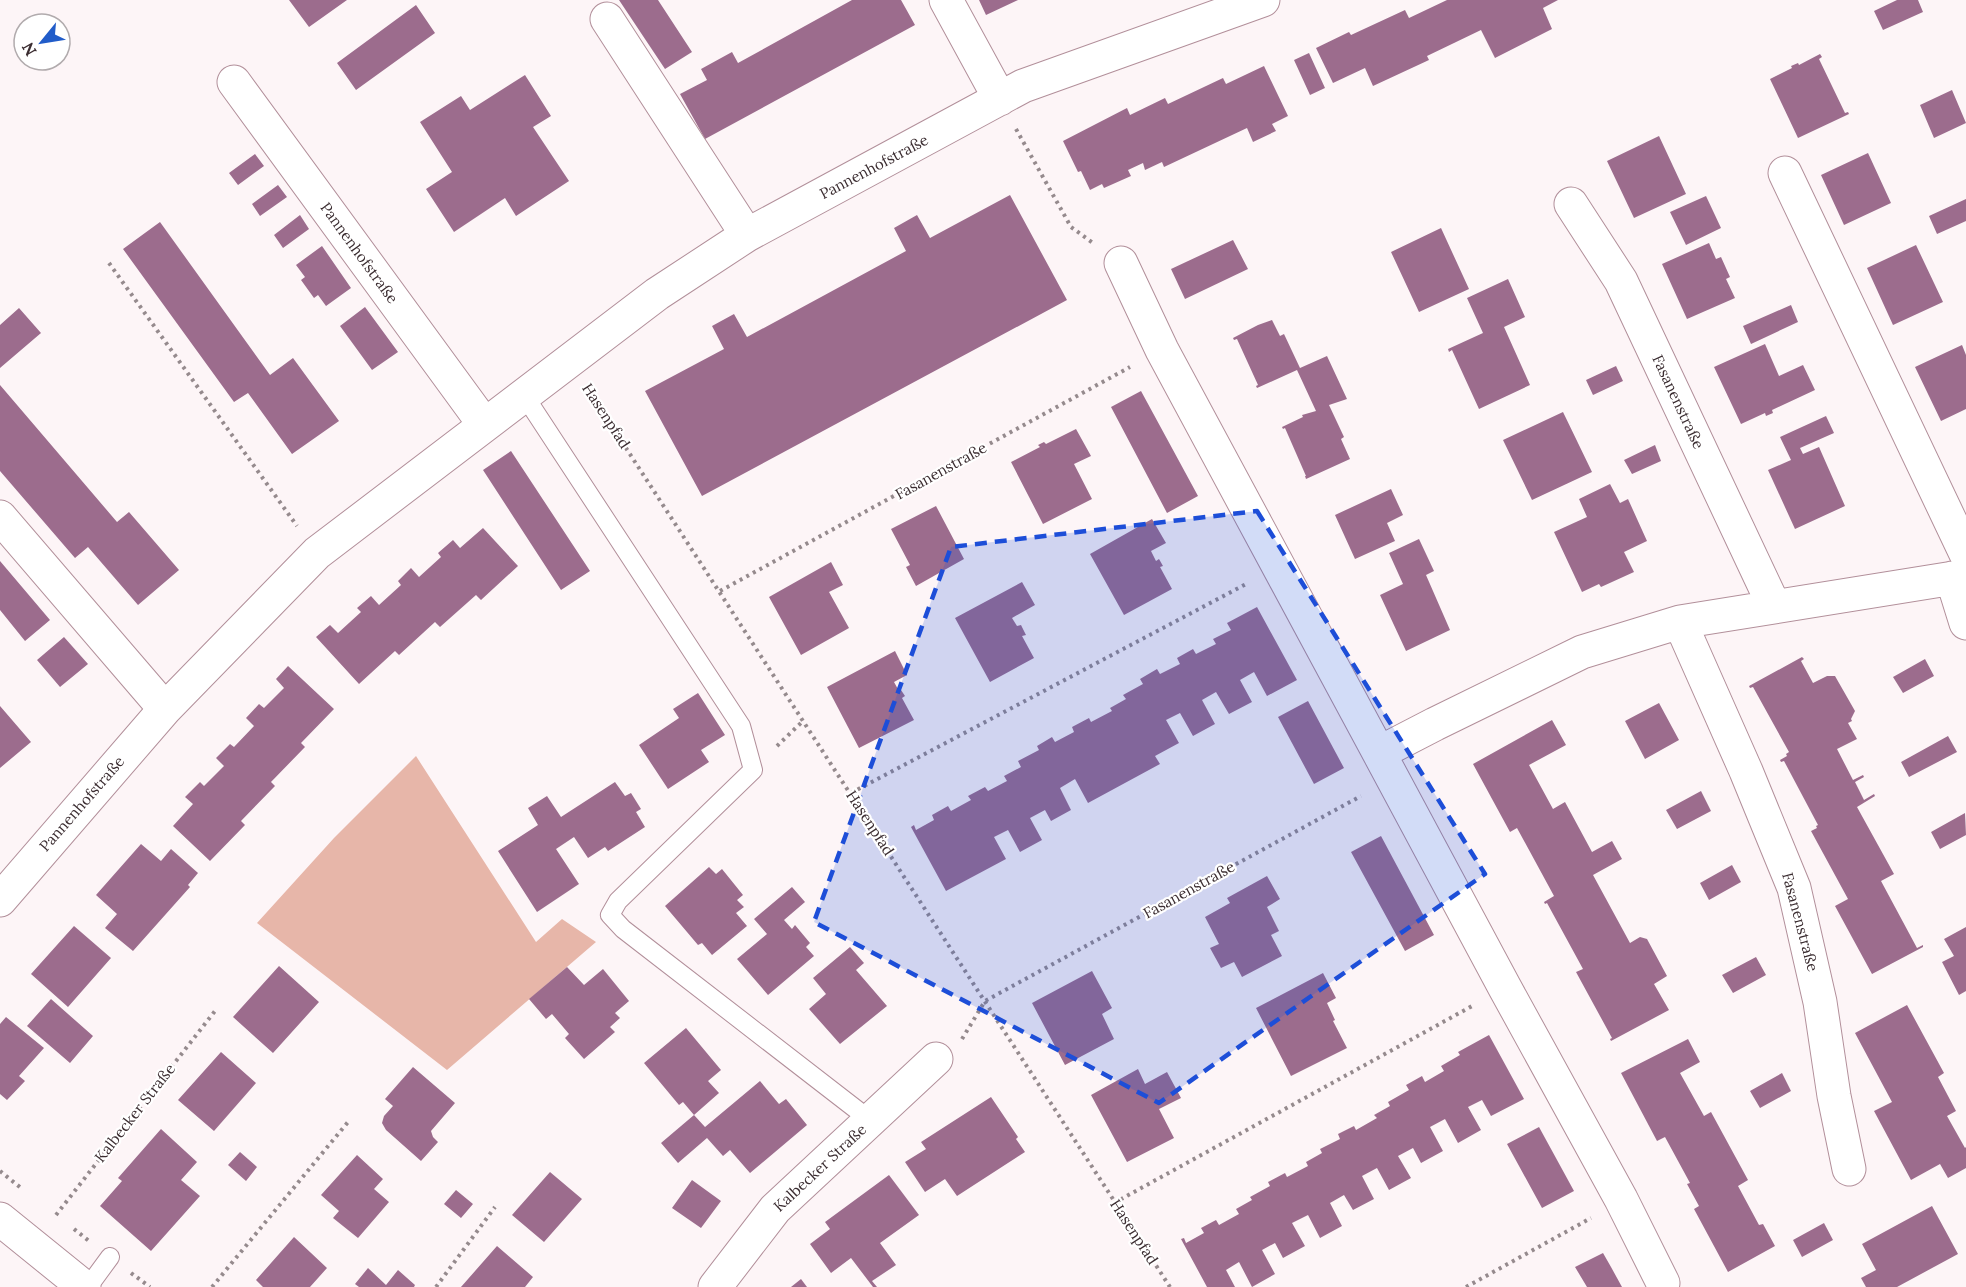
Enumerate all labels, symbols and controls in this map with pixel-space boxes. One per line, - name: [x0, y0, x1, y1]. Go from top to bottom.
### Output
- north arrow: [12, 12, 72, 72]
- text: N: [17, 39, 41, 60]
- street label: Pannenhofstraße: [816, 130, 931, 203]
- street label: Pannenhofstraße: [316, 199, 402, 307]
- street label: Fasanenstraße: [1648, 352, 1709, 452]
- street label: Hasenpfad: [578, 379, 635, 452]
- street label: Fasanenstraße: [892, 438, 990, 504]
- street label: Pannenhofstraße: [35, 752, 128, 855]
- street label: Hasenpfad: [842, 786, 899, 859]
- street label: Fasanenstraße: [1140, 857, 1238, 923]
- street label: Fasanenstraße: [1778, 870, 1823, 973]
- street label: Kalbecker Straße: [90, 1060, 179, 1166]
- street label: Kalbecker Straße: [769, 1120, 870, 1216]
- street label: Hasenpfad: [1106, 1195, 1163, 1268]

